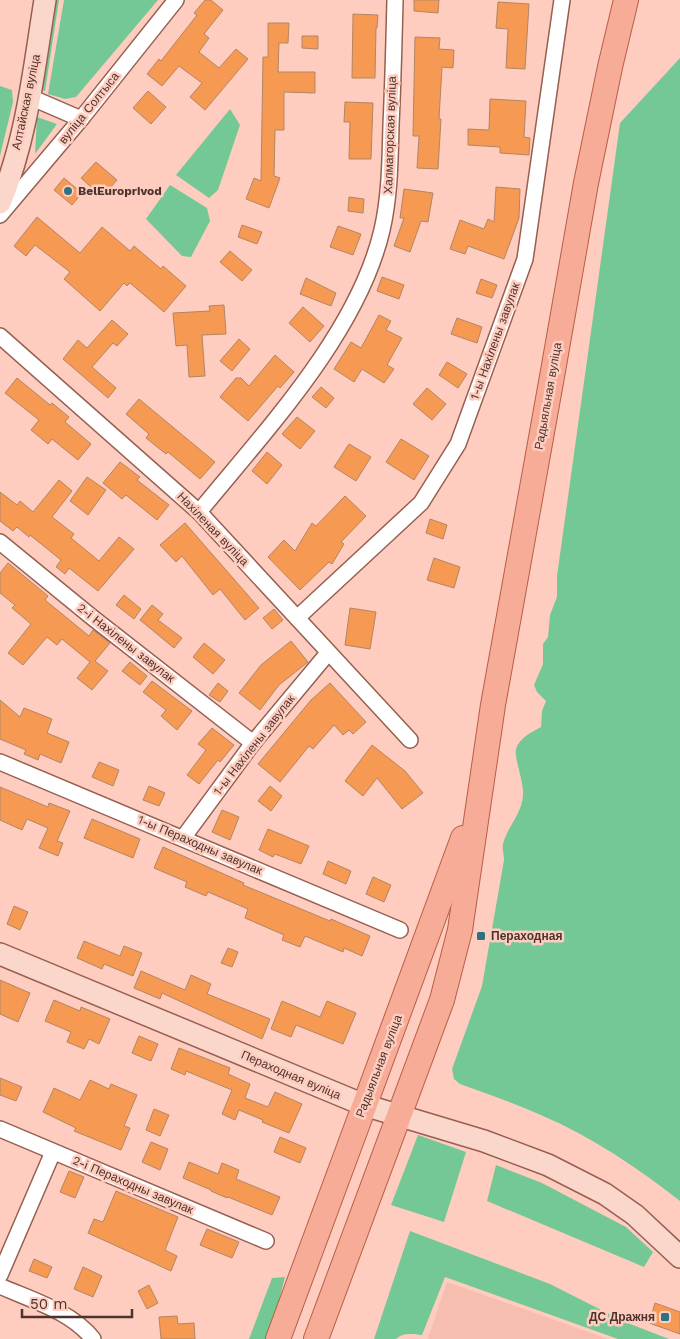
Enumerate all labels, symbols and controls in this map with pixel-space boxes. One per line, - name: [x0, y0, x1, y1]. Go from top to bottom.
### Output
- street label: Алтайская вуліца: [9, 53, 43, 151]
- street label: вуліца Солтыса: [56, 69, 122, 147]
- street label: Халмагорская вуліца: [381, 76, 399, 194]
- place label: BelEuroprivod: [78, 184, 162, 198]
- marker: BelEuroprivod: [62, 185, 74, 197]
- street label: 1-ы Нахілены завулак: [467, 280, 523, 401]
- street label: Радыяльная вуліца: [532, 341, 564, 451]
- street label: Нахіленая вуліца: [174, 489, 252, 569]
- street label: 2-і Нахілены завулак: [75, 601, 178, 686]
- street label: 1-ы Нахілены завулак: [210, 691, 298, 798]
- street label: 1-ы Пераходны завулак: [136, 812, 265, 878]
- place label: Пераходная: [491, 929, 562, 943]
- marker: Пераходная: [475, 930, 487, 942]
- street label: Радыяльная вуліца: [353, 1012, 405, 1119]
- street label: Пераходная вуліца: [239, 1048, 343, 1102]
- street label: 2-і Пераходны завулак: [70, 1153, 196, 1217]
- scale bar: [22, 1286, 132, 1318]
- text: 50 m: [30, 1295, 67, 1313]
- place label: ДС Дражня: [589, 1310, 655, 1324]
- marker: ДС Дражня: [659, 1311, 671, 1323]

